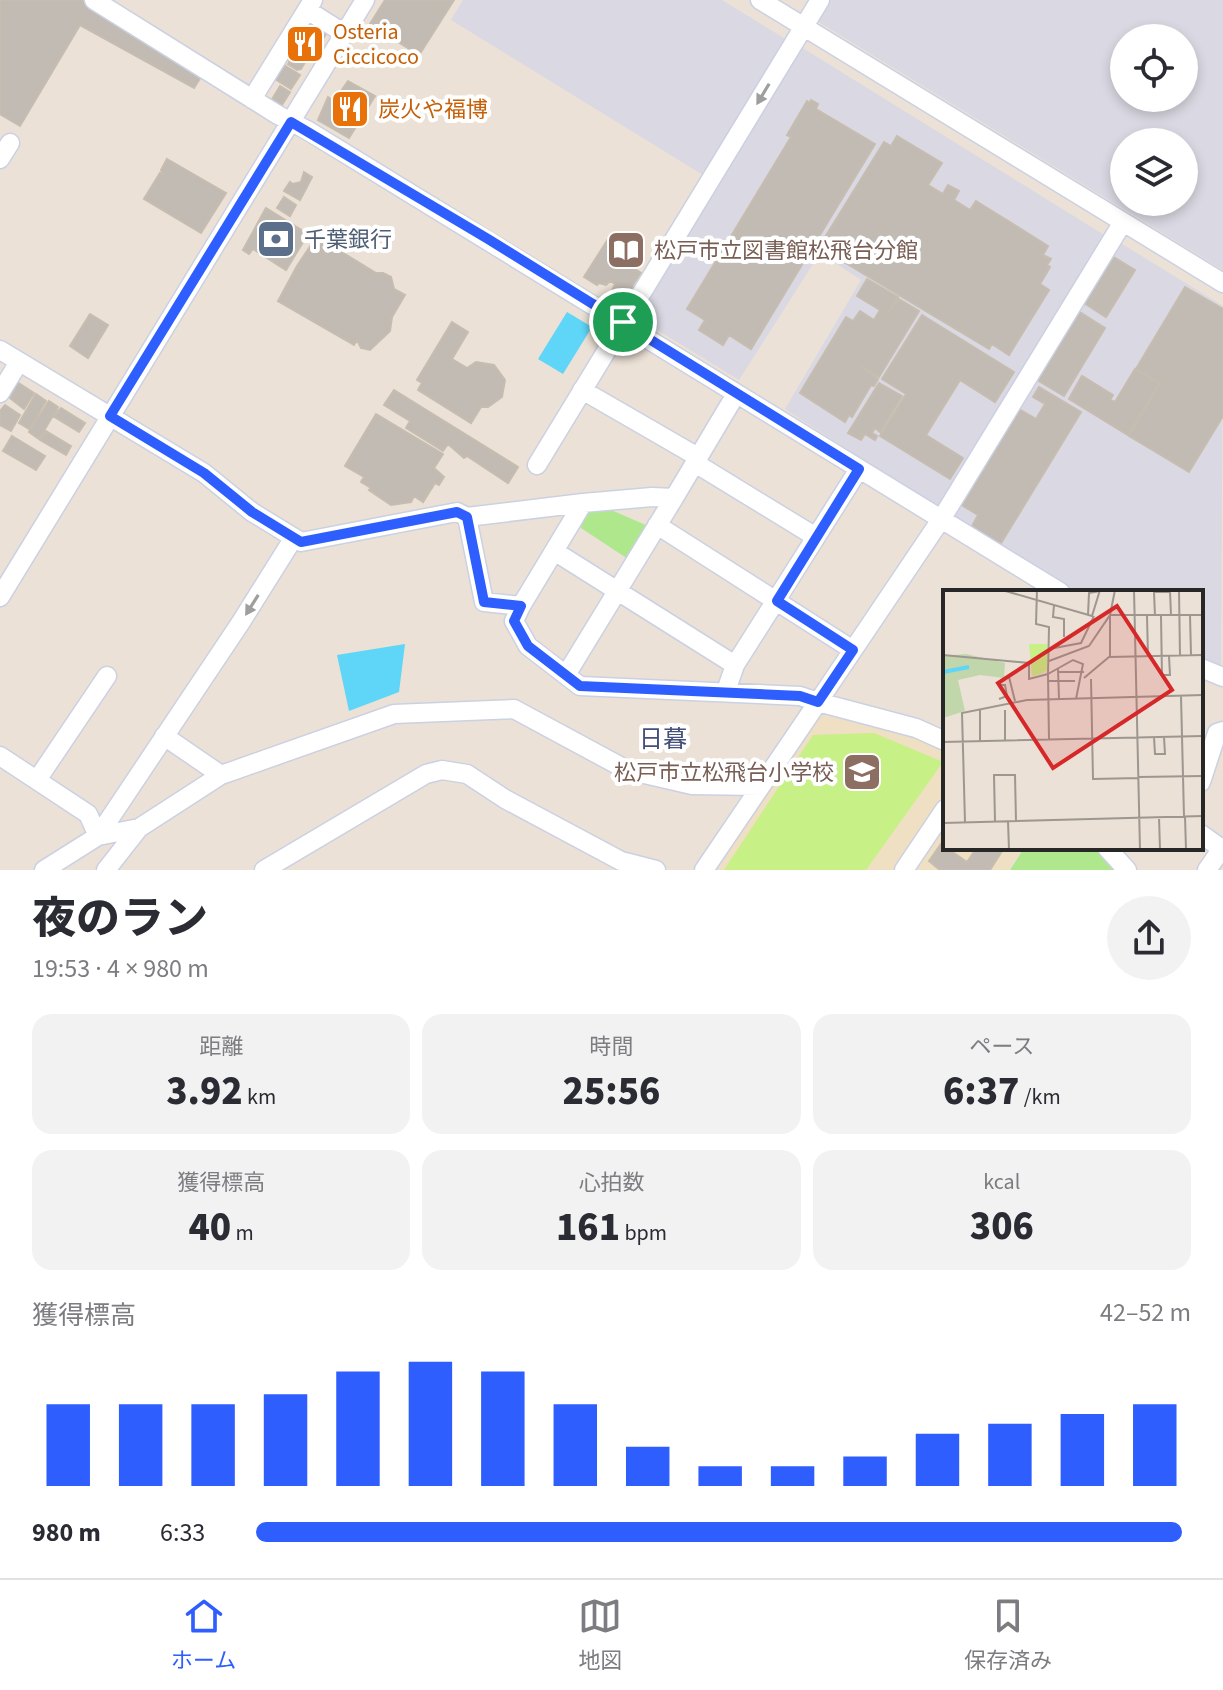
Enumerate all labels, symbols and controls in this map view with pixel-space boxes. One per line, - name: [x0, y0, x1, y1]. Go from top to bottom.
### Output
- place label: Osteria Ciccicoco: [333, 16, 419, 73]
- restaurant icon: Osteria Ciccicoco: [284, 23, 326, 65]
- map controls: [1110, 24, 1198, 216]
- button: locate: [1110, 24, 1198, 112]
- one-way arrow: [757, 83, 771, 105]
- restaurant icon: 炭火や福博: [329, 88, 371, 130]
- place label: 炭火や福博: [378, 94, 488, 126]
- button: layers: [1110, 128, 1198, 216]
- bank icon: 千葉銀行: [255, 218, 297, 260]
- place label: 千葉銀行: [304, 224, 392, 256]
- library icon: 松戸市立図書館松飛台分館: [605, 229, 647, 271]
- place label: 松戸市立図書館松飛台分館: [654, 235, 918, 267]
- pin: [589, 288, 657, 356]
- icon: arrive: [601, 300, 645, 344]
- inset map: [943, 590, 1203, 850]
- one-way arrow: [245, 594, 259, 616]
- district label: 日暮: [639, 722, 687, 757]
- school or university icon: 松戸市立松飛台小学校: [841, 751, 883, 793]
- place label: 松戸市立松飛台小学校: [614, 757, 834, 789]
- text: 夜のラン: [32, 888, 208, 951]
- button: share: [1107, 896, 1191, 980]
- text: 19:53 · 4 × 980 m: [32, 950, 209, 987]
- text: 距離: [199, 1031, 243, 1063]
- text: 時間: [589, 1031, 634, 1063]
- text: ペース: [969, 1031, 1034, 1063]
- text: 3.92: [166, 1063, 243, 1120]
- text: 25:56: [563, 1063, 660, 1120]
- text: 6:37: [943, 1063, 1019, 1120]
- text: km: [243, 1081, 276, 1113]
- text: /km: [1019, 1081, 1061, 1113]
- text: kcal: [983, 1166, 1020, 1198]
- text: 獲得標高: [177, 1167, 265, 1199]
- text: 心拍数: [578, 1167, 645, 1199]
- text: 306: [970, 1198, 1034, 1255]
- text: 40: [188, 1199, 231, 1256]
- text: 161: [556, 1199, 620, 1256]
- text: m: [231, 1217, 254, 1249]
- text: bpm: [620, 1217, 667, 1249]
- text: 42–52 m: [1100, 1294, 1191, 1331]
- text: 獲得標高: [32, 1297, 136, 1334]
- text: 980 m: [32, 1514, 101, 1551]
- text: 6:33: [160, 1514, 205, 1551]
- tab: ホーム: [171, 1594, 236, 1677]
- tab: 地図: [578, 1594, 622, 1677]
- tab: 保存済み: [964, 1594, 1052, 1677]

